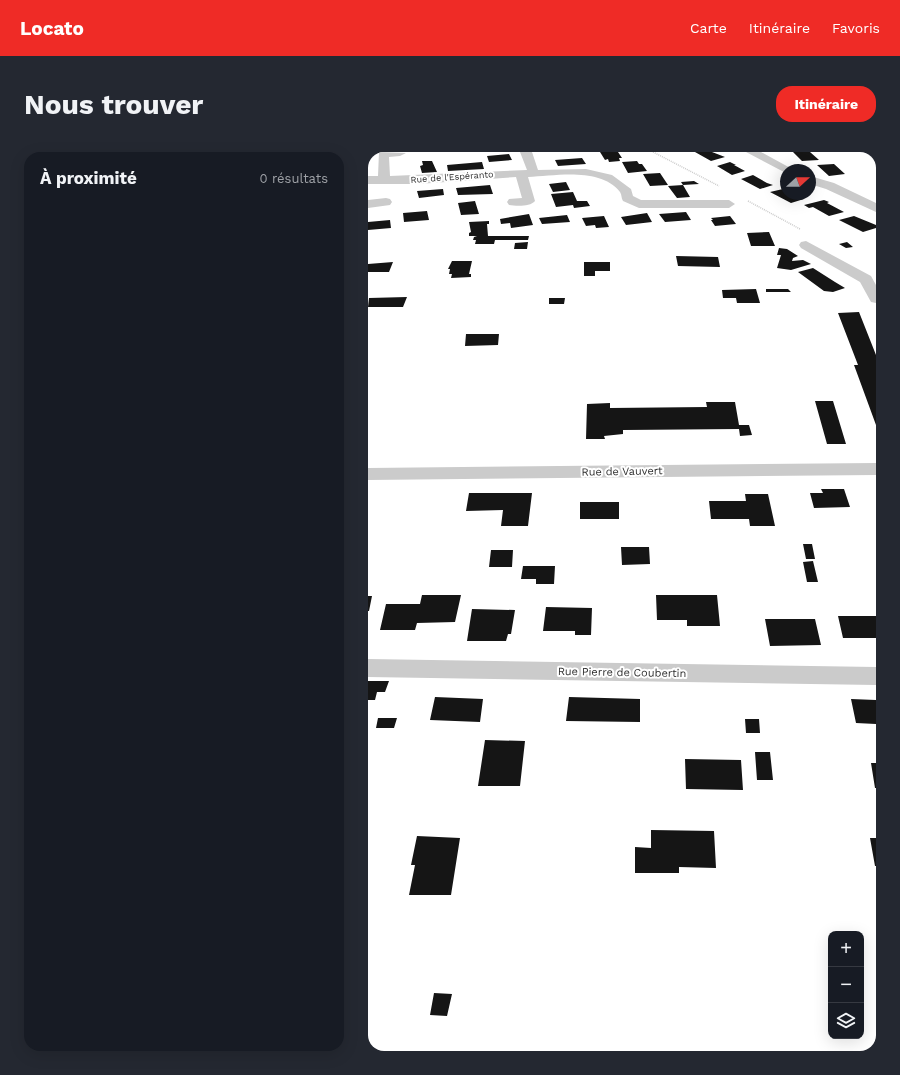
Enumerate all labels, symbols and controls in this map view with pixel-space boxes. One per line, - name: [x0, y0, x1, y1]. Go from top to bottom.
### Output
- text: Locato: [20, 17, 84, 40]
- text: Carte: [690, 20, 727, 36]
- text: Itinéraire: [749, 20, 810, 36]
- text: Favoris: [832, 20, 880, 36]
- button: Itinéraire: [776, 86, 876, 122]
- text: Nous trouver: [24, 88, 203, 121]
- north arrow: [780, 164, 816, 200]
- text: À proximité: [40, 168, 137, 188]
- street label: Rue de l'Espéranto: [410, 169, 494, 185]
- text: 0 résultats: [259, 171, 328, 186]
- street label: Rue de Vauvert: [581, 464, 663, 479]
- street label: Rue Pierre de Coubertin: [558, 665, 686, 680]
- map controls: [828, 931, 864, 1039]
- button: +: [828, 931, 864, 967]
- button: −: [828, 967, 864, 1003]
- button: layers: [828, 1003, 864, 1039]

